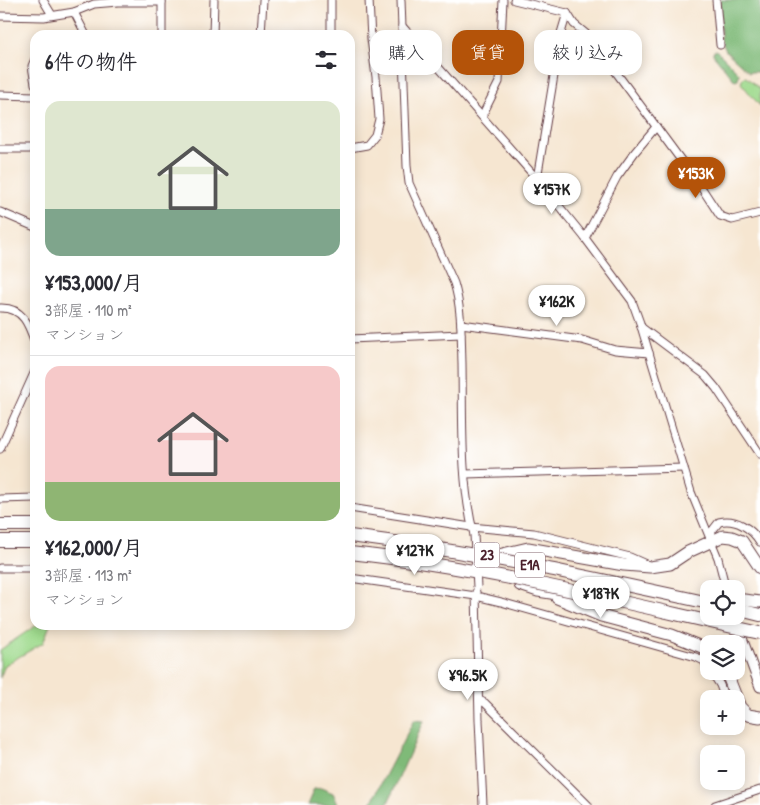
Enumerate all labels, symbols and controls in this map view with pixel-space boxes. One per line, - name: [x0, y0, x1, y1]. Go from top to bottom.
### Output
- chip: 購入: [370, 30, 442, 75]
- chip: 賃貸: [452, 30, 524, 75]
- chip: 絞り込み: [534, 30, 642, 75]
- icon: filters: [312, 46, 340, 74]
- text: 6件の物件: [45, 47, 137, 76]
- icon: home: [148, 133, 238, 223]
- pin: ¥153K: [661, 156, 731, 199]
- text: ¥153K: [678, 162, 714, 184]
- pin: ¥157K: [517, 172, 587, 215]
- text: ¥157K: [534, 178, 570, 200]
- text: ¥153,000/月: [45, 268, 143, 297]
- pin: ¥162K: [522, 284, 592, 327]
- text: ¥162K: [539, 290, 575, 312]
- text: 3部屋 · 110 m²: [45, 299, 132, 321]
- text: マンション: [45, 323, 124, 345]
- icon: home: [148, 399, 238, 489]
- text: ¥162,000/月: [45, 533, 143, 562]
- pin: ¥127K: [380, 534, 450, 576]
- text: ¥127K: [396, 539, 434, 561]
- road number: 23: [474, 542, 500, 568]
- road number: E1A: [515, 552, 545, 578]
- text: 3部屋 · 113 m²: [45, 564, 132, 586]
- pin: ¥187K: [566, 576, 636, 619]
- map controls: [700, 580, 745, 790]
- button: locate: [700, 580, 745, 625]
- text: ¥187K: [583, 582, 619, 604]
- text: マンション: [45, 588, 124, 610]
- button: layers: [700, 635, 745, 680]
- pin: ¥96.5K: [427, 658, 509, 701]
- text: ¥96.5K: [449, 664, 487, 686]
- button: +: [700, 690, 745, 735]
- button: −: [700, 745, 745, 790]

